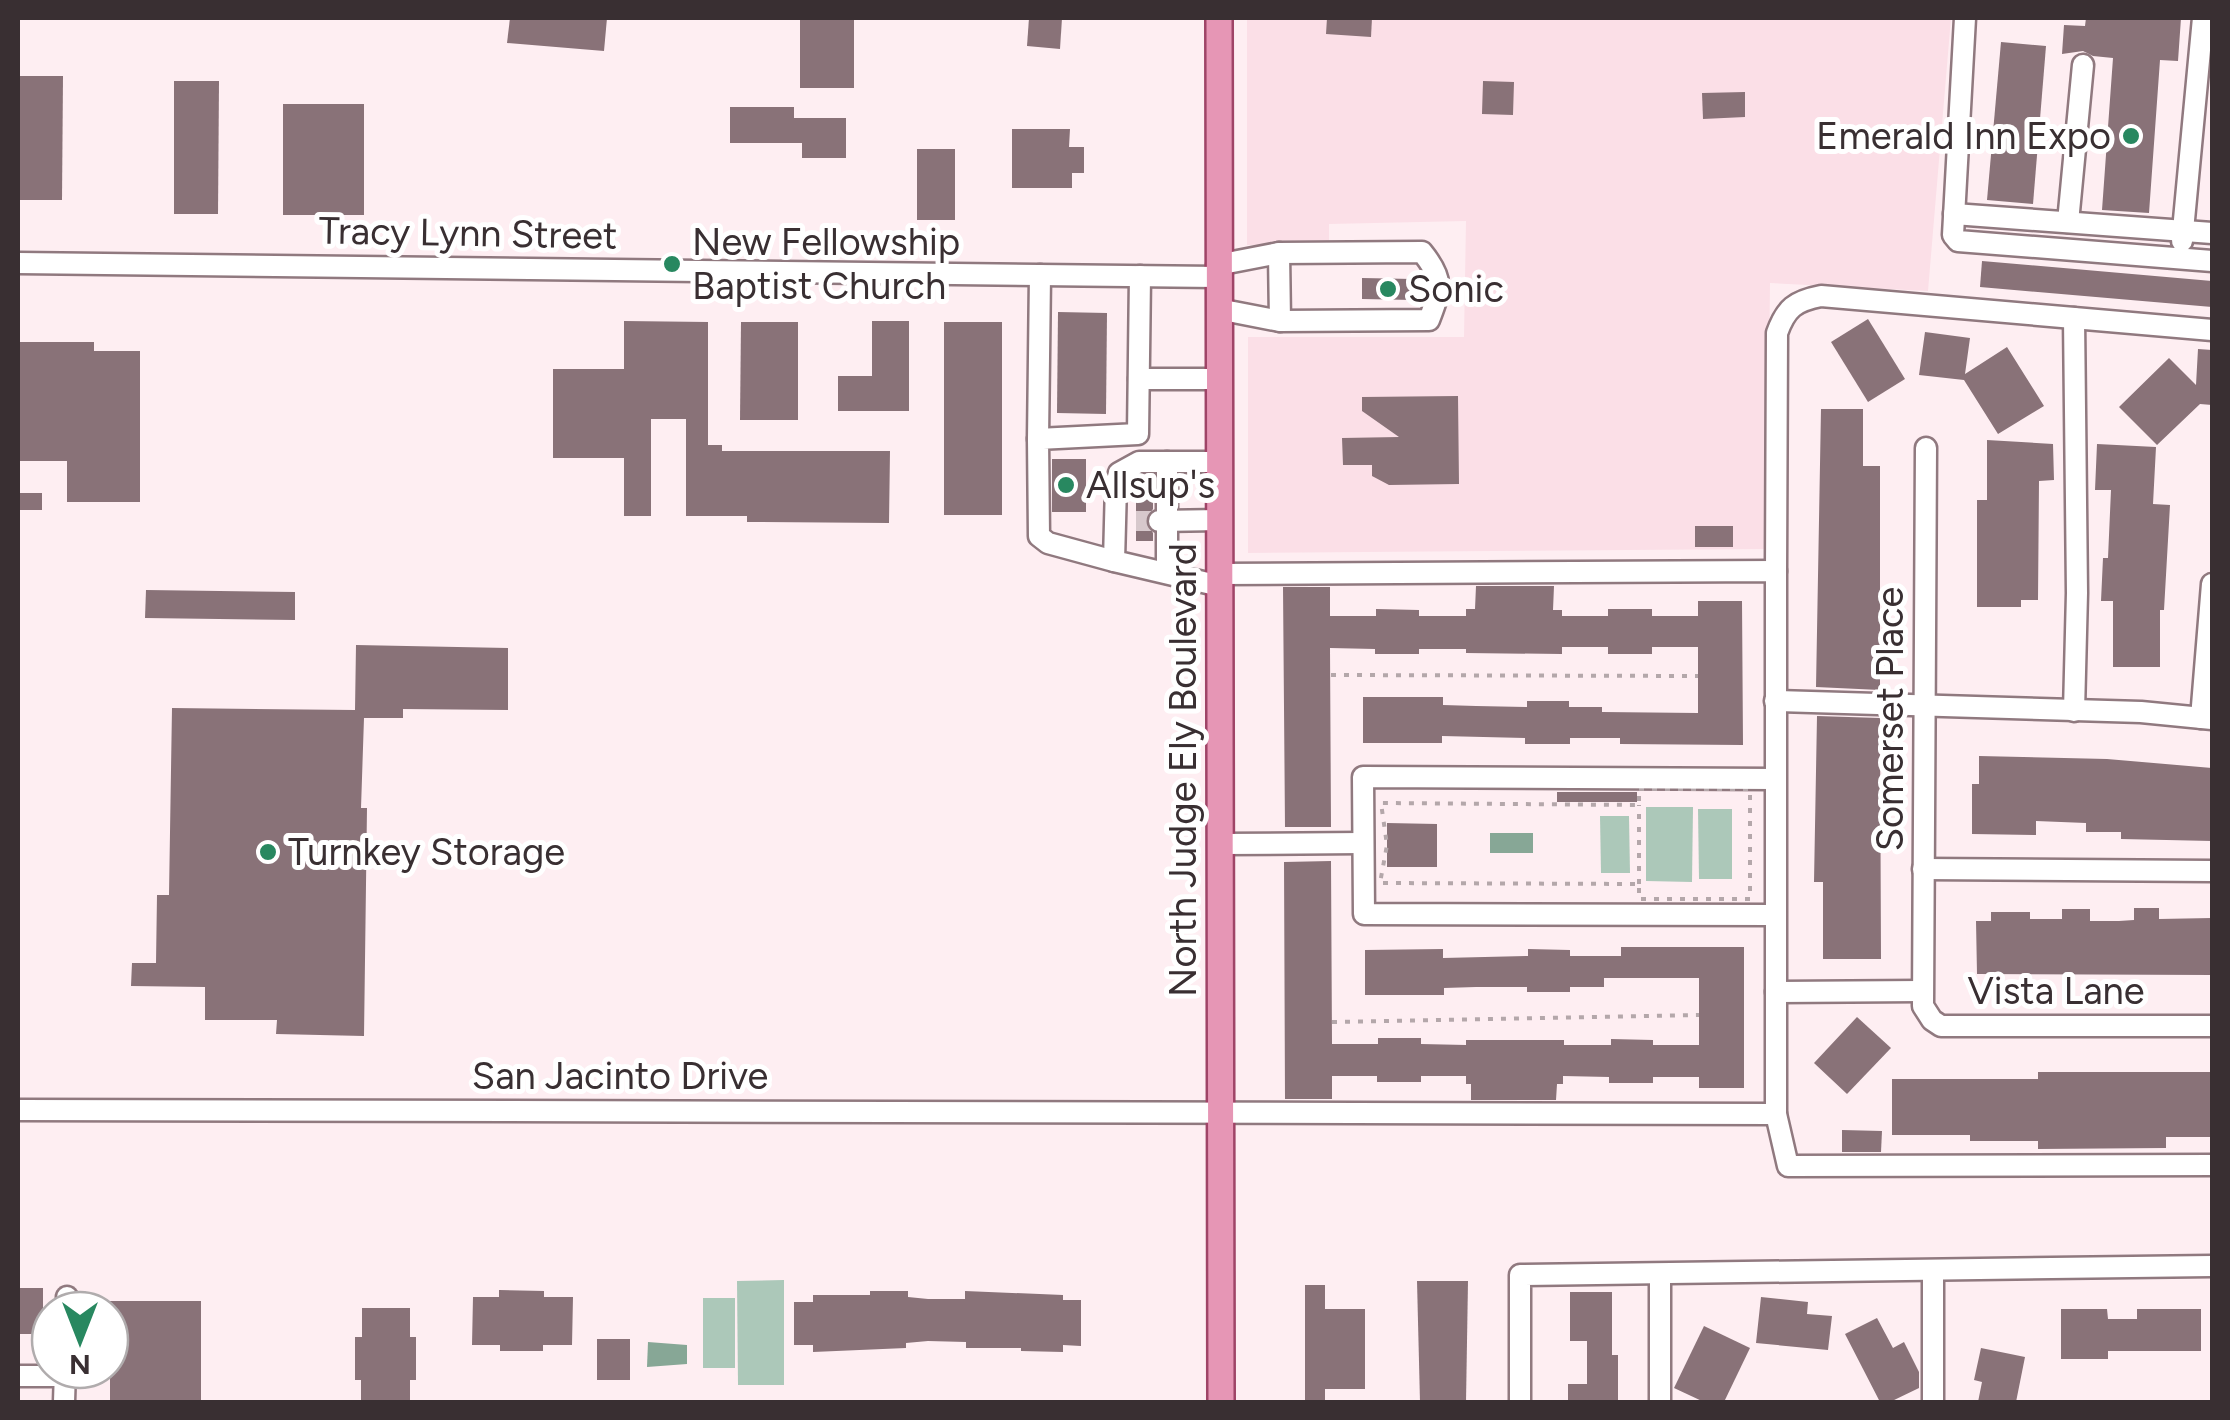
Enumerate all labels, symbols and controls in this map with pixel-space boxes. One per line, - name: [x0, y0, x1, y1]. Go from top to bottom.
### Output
- place label: Emerald Inn Expo: [1816, 113, 2111, 159]
- marker: Emerald Inn Expo: [2120, 125, 2142, 147]
- street label: Tracy Lynn Street: [318, 207, 618, 259]
- place label: New Fellowship Baptist Church: [692, 219, 960, 309]
- marker: New Fellowship Baptist Church: [661, 253, 683, 275]
- place label: Sonic: [1408, 266, 1504, 312]
- marker: Sonic: [1377, 278, 1399, 300]
- place label: Allsup's: [1086, 462, 1215, 508]
- marker: Allsup's: [1055, 474, 1077, 496]
- street label: North Judge Ely Boulevard: [1160, 543, 1206, 997]
- street label: Somerset Place: [1867, 587, 1913, 851]
- place label: Turnkey Storage: [288, 829, 565, 875]
- marker: Turnkey Storage: [257, 841, 279, 863]
- street label: Vista Lane: [1968, 968, 2145, 1014]
- street label: San Jacinto Drive: [472, 1053, 768, 1099]
- north arrow: [30, 1290, 130, 1390]
- text: N: [69, 1348, 91, 1382]

